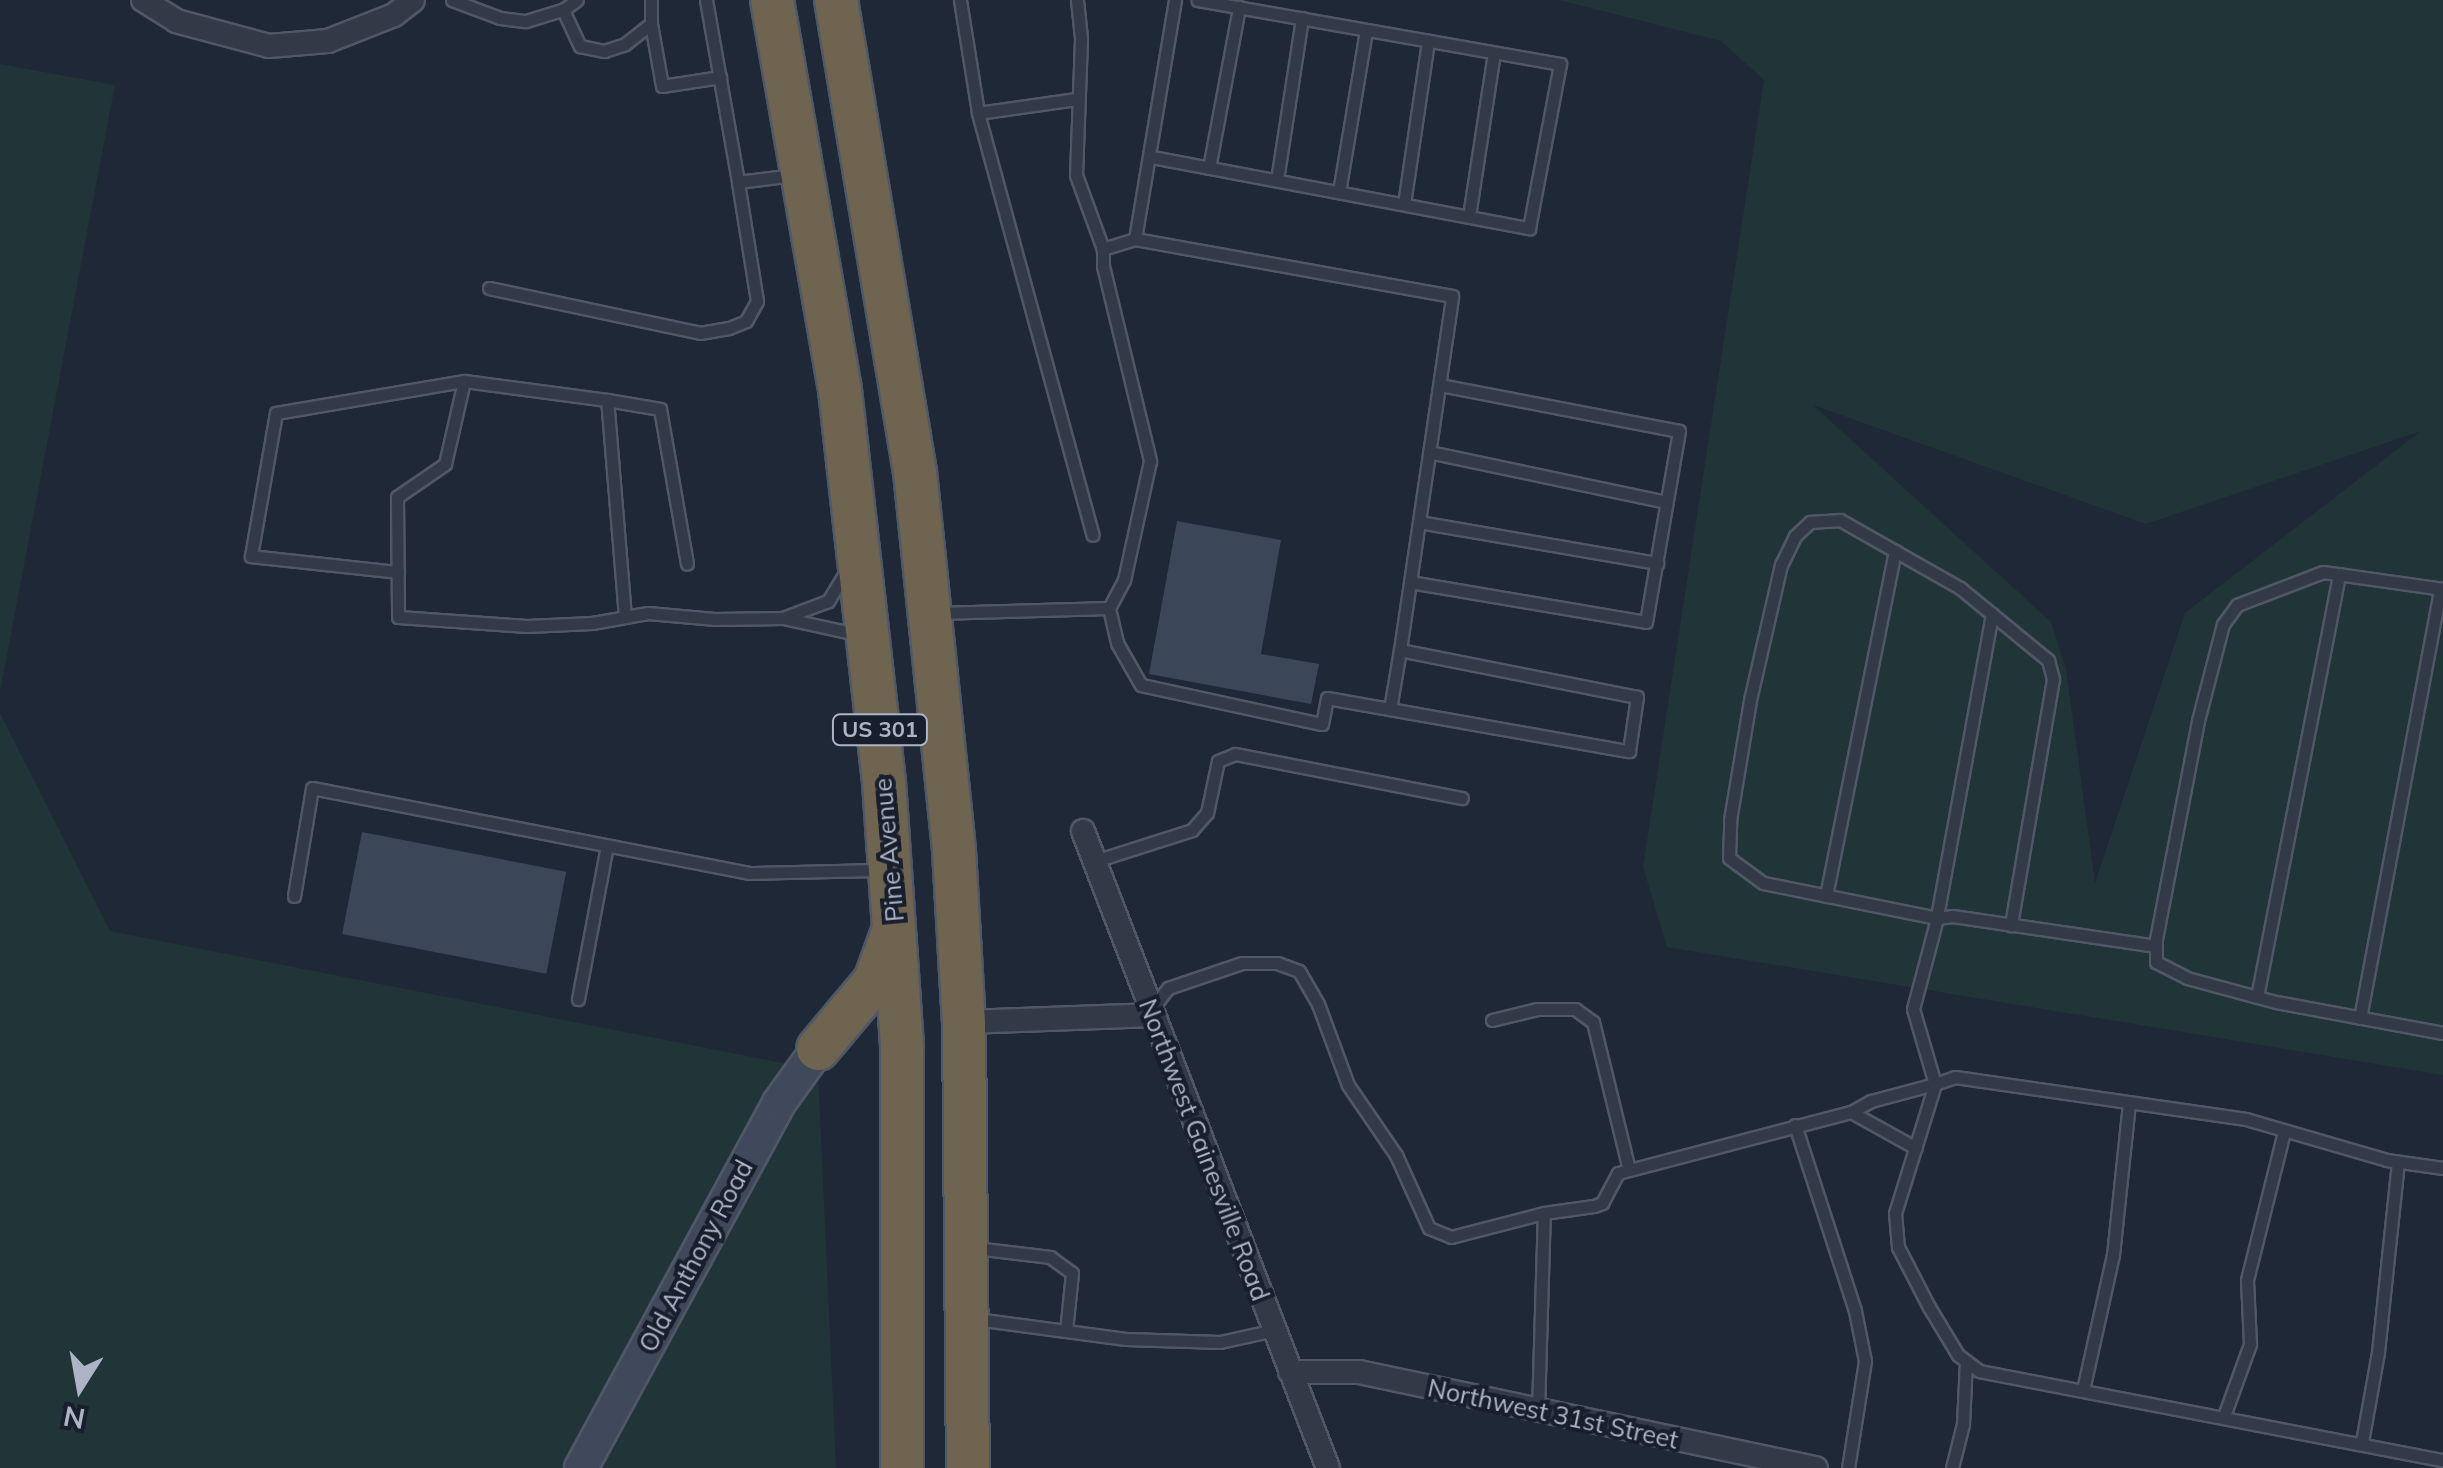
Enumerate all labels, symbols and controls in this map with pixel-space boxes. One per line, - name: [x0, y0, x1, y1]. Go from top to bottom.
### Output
- road number: US 301: [830, 713, 930, 747]
- street label: Pine Avenue: [868, 777, 910, 923]
- street label: Northwest Gainesville Road: [1133, 995, 1275, 1305]
- street label: Old Anthony Road: [633, 1155, 759, 1357]
- north arrow: [30, 1338, 130, 1438]
- street label: Northwest 31st Street: [1425, 1373, 1681, 1455]
- text: N: [60, 1399, 88, 1437]

